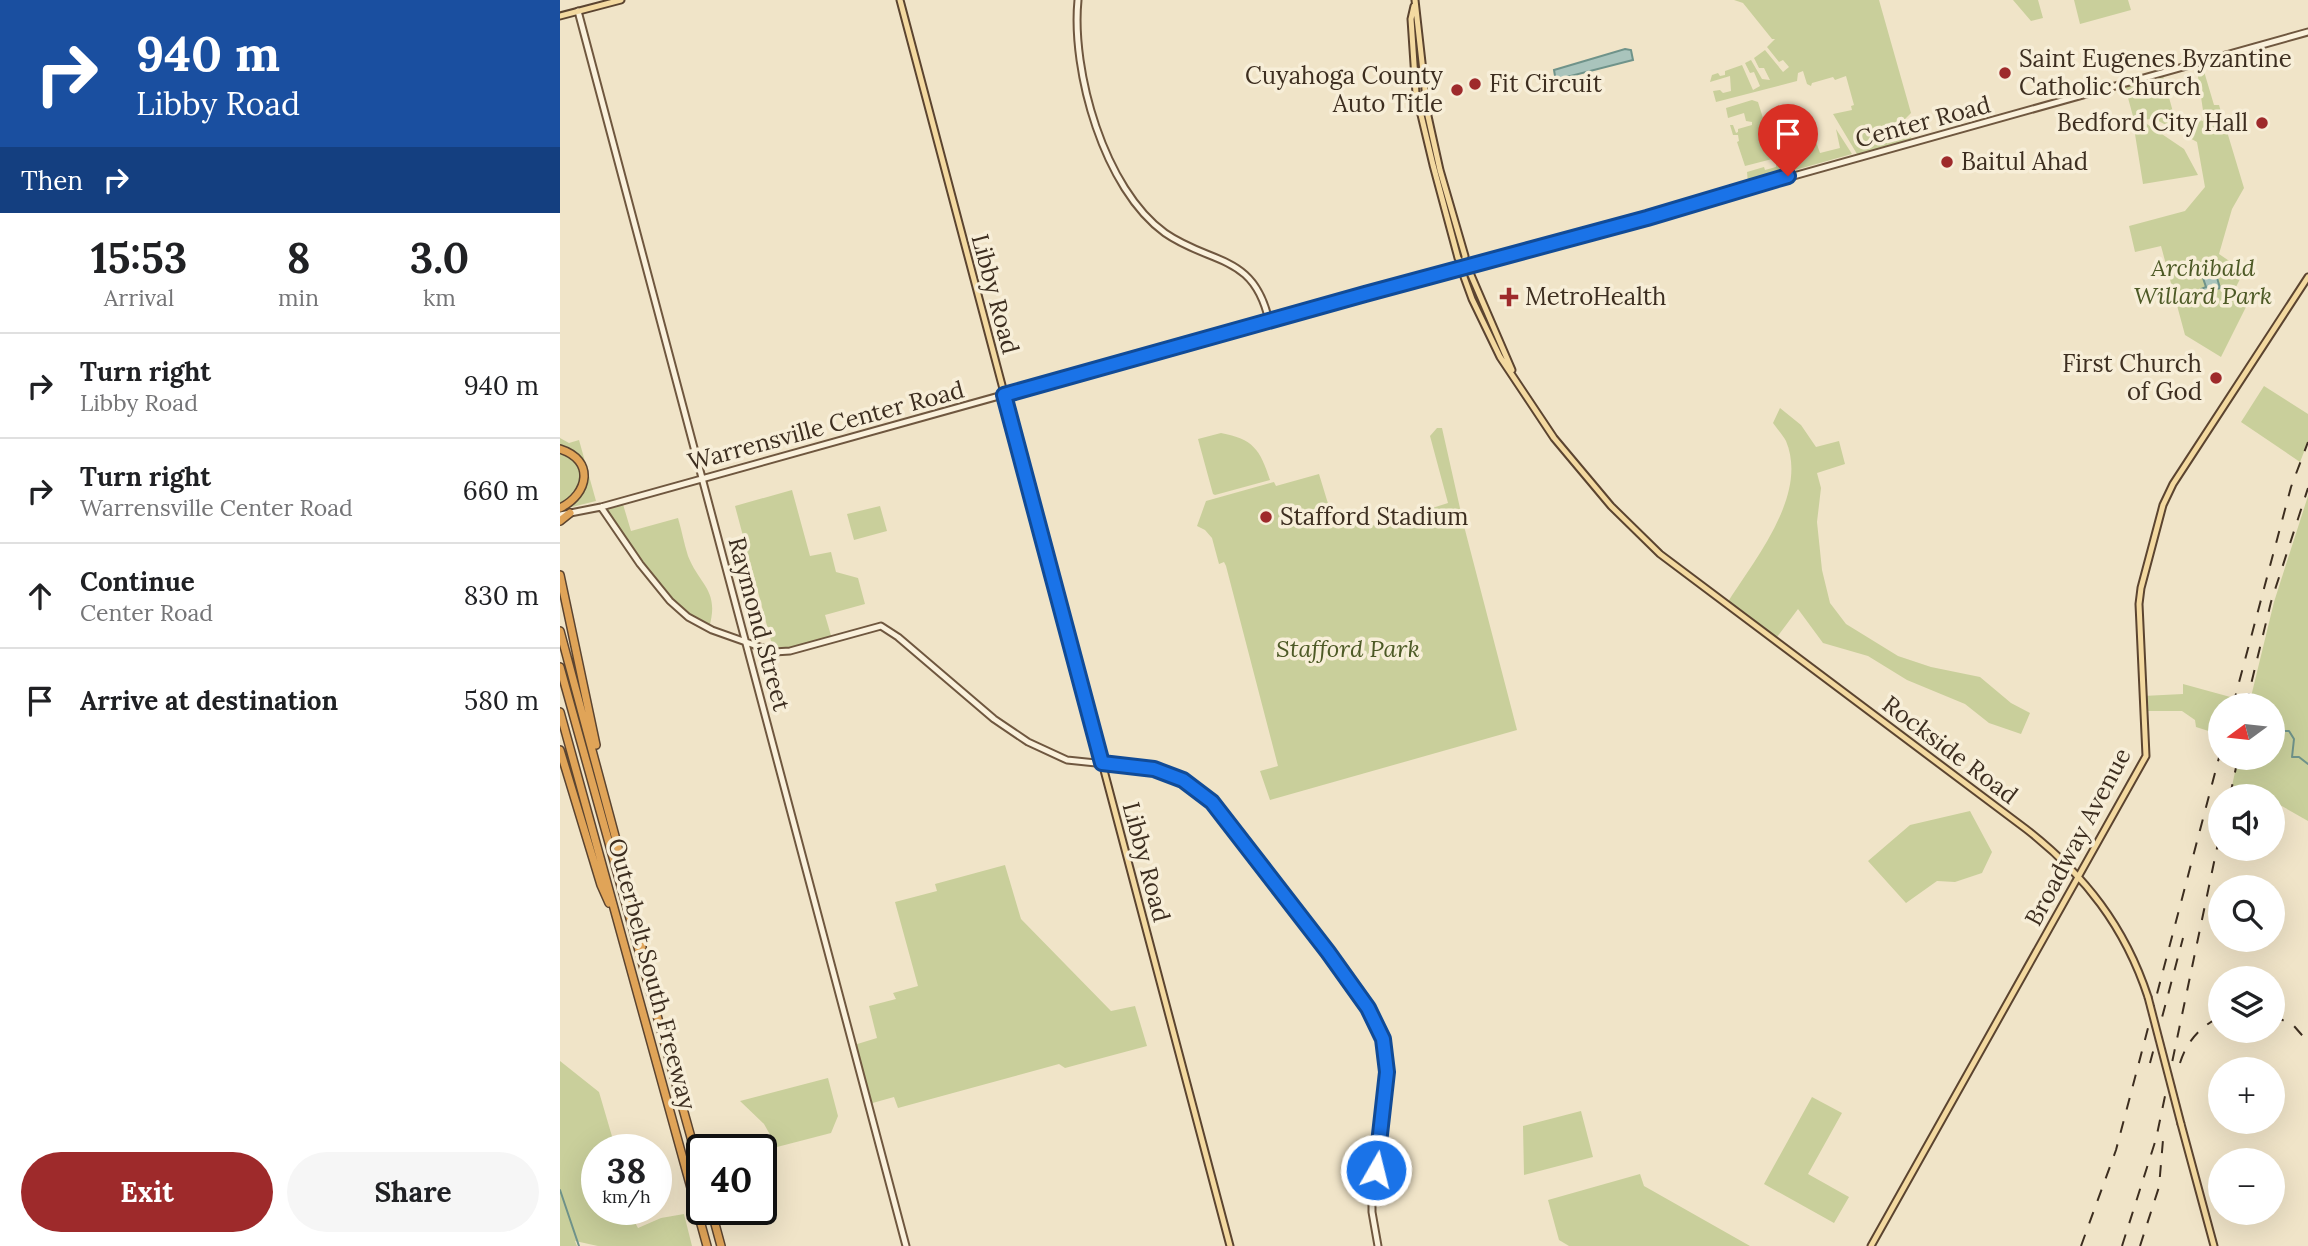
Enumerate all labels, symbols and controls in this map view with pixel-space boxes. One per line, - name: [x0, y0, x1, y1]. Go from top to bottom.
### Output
- text: 940 m: [136, 22, 280, 84]
- icon: right: [21, 28, 112, 119]
- place label: Saint Eugenes Byzantine Catholic Church: [2019, 43, 2292, 102]
- place label: Cuyahoga County Auto Title: [1245, 60, 1443, 119]
- marker: Saint Eugenes Byzantine Catholic Church: [1997, 65, 2013, 81]
- place label: Fit Circuit: [1489, 68, 1603, 99]
- marker: Fit Circuit: [1467, 76, 1483, 92]
- marker: Cuyahoga County Auto Title: [1449, 82, 1465, 98]
- text: Libby Road: [136, 83, 300, 124]
- street label: Center Road: [1852, 89, 1994, 154]
- pin: [1758, 104, 1818, 176]
- place label: Bedford City Hall: [2057, 107, 2248, 138]
- icon: arrive: [1769, 115, 1807, 153]
- marker: Bedford City Hall: [2254, 115, 2270, 131]
- place label: Baitul Ahad: [1961, 146, 2088, 177]
- marker: Baitul Ahad: [1939, 154, 1955, 170]
- icon: right: [97, 161, 135, 199]
- text: Then: [21, 164, 83, 197]
- street label: Libby Road: [965, 230, 1026, 357]
- text: 15:53: [91, 231, 187, 285]
- text: 8: [286, 231, 311, 285]
- text: 3.0: [410, 231, 469, 285]
- park label: Archibald Willard Park: [2134, 252, 2272, 311]
- place label: MetroHealth: [1525, 281, 1666, 312]
- text: Arrival: [104, 283, 174, 312]
- text: min: [278, 283, 319, 312]
- text: km: [423, 283, 456, 312]
- marker: MetroHealth: [1499, 287, 1519, 307]
- place label: First Church of God: [2062, 348, 2202, 407]
- text: Turn right: [80, 355, 211, 388]
- icon: right: [21, 367, 59, 405]
- text: 940 m: [464, 369, 539, 402]
- marker: First Church of God: [2208, 370, 2224, 386]
- street label: Warrensville Center Road: [684, 374, 967, 477]
- text: Libby Road: [80, 388, 198, 417]
- text: Turn right: [80, 460, 211, 493]
- icon: right: [21, 472, 59, 510]
- text: 660 m: [463, 474, 539, 507]
- text: Warrensville Center Road: [80, 493, 353, 522]
- place label: Stafford Stadium: [1280, 501, 1469, 532]
- marker: Stafford Stadium: [1258, 509, 1274, 525]
- street label: Raymond Street: [721, 534, 798, 715]
- text: Continue: [80, 565, 195, 598]
- icon: ahead: [21, 577, 59, 615]
- text: 830 m: [464, 579, 539, 612]
- text: Center Road: [80, 598, 213, 627]
- park label: Stafford Park: [1276, 633, 1420, 664]
- icon: arrive: [21, 682, 59, 720]
- text: Arrive at destination: [80, 684, 338, 717]
- text: 580 m: [464, 684, 539, 717]
- street label: Rockside Road: [1876, 689, 2024, 811]
- north arrow: [2208, 693, 2286, 770]
- map controls: [2208, 693, 2285, 1225]
- street label: Broadway Avenue: [2018, 742, 2138, 931]
- button: sound: [2208, 784, 2285, 861]
- street label: Libby Road: [1116, 798, 1177, 925]
- street label: Outerbelt South Freeway: [601, 835, 704, 1113]
- button: search: [2208, 875, 2285, 952]
- button: layers: [2208, 966, 2285, 1043]
- button: +: [2208, 1057, 2285, 1134]
- position arrow: [1339, 1133, 1413, 1207]
- speed limit sign: 40: [686, 1134, 777, 1225]
- text: 38: [607, 1148, 646, 1193]
- button: −: [2208, 1148, 2285, 1225]
- button: Exit: [21, 1152, 273, 1232]
- button: Share: [287, 1152, 539, 1232]
- text: km/h: [602, 1185, 651, 1208]

